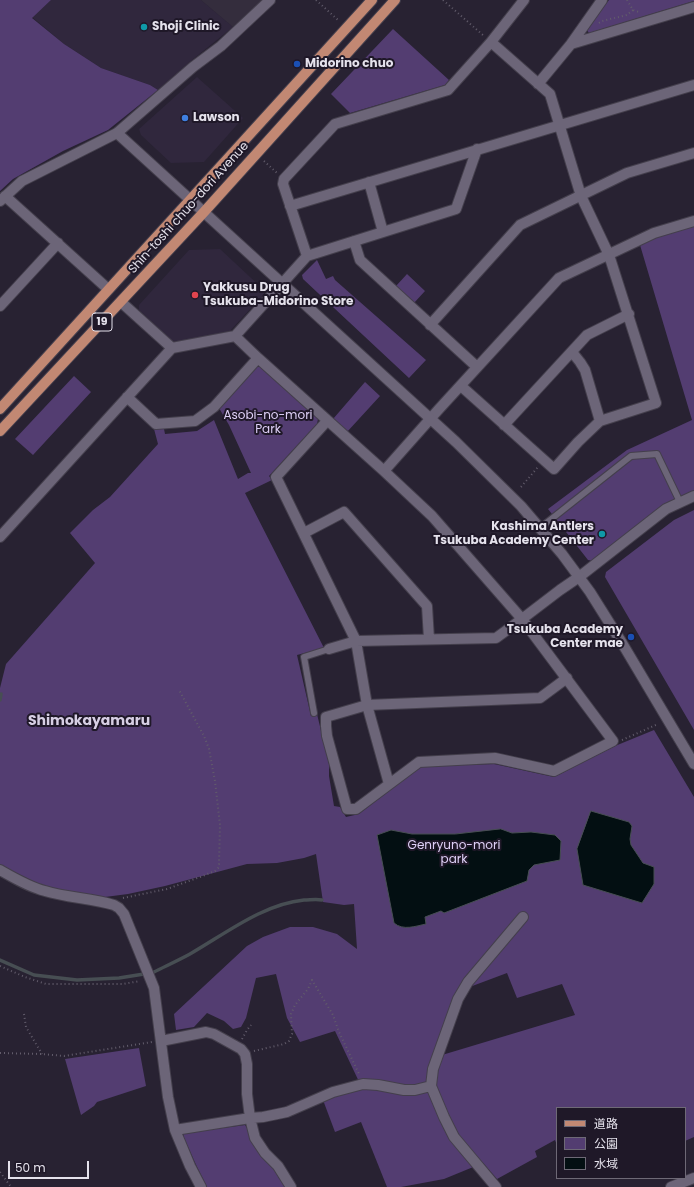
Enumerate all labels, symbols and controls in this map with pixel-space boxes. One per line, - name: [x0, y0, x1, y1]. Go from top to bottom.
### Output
- place label: Shoji Clinic: [152, 20, 220, 34]
- marker: Shoji Clinic: [139, 22, 149, 32]
- place label: Midorino chuo: [305, 57, 393, 71]
- marker: Midorino chuo: [292, 59, 302, 69]
- place label: Lawson: [193, 111, 240, 125]
- marker: Lawson: [180, 113, 190, 123]
- street label: Shin-toshi chuo-dori Avenue: [126, 139, 252, 277]
- place label: Yakkusu Drug Tsukuba-Midorino Store: [203, 281, 353, 309]
- marker: Yakkusu Drug Tsukuba-Midorino Store: [190, 290, 200, 300]
- road number: 19: [92, 313, 112, 331]
- park label: Asobi-no-mori Park: [223, 409, 313, 437]
- place label: Kashima Antlers Tsukuba Academy Center: [433, 520, 594, 548]
- marker: Kashima Antlers Tsukuba Academy Center: [597, 529, 607, 539]
- place label: Tsukuba Academy Center mae: [507, 623, 623, 651]
- marker: Tsukuba Academy Center mae: [626, 632, 636, 642]
- district label: Shimokayamaru: [28, 713, 150, 729]
- park label: Genryuno-mori park: [408, 839, 500, 867]
- legend: [556, 1107, 686, 1179]
- text: 道路: [594, 1115, 618, 1132]
- text: 公園: [594, 1135, 618, 1152]
- scale bar: [10, 1153, 91, 1179]
- text: 水域: [594, 1155, 618, 1172]
- text: 50 m: [15, 1159, 46, 1176]

